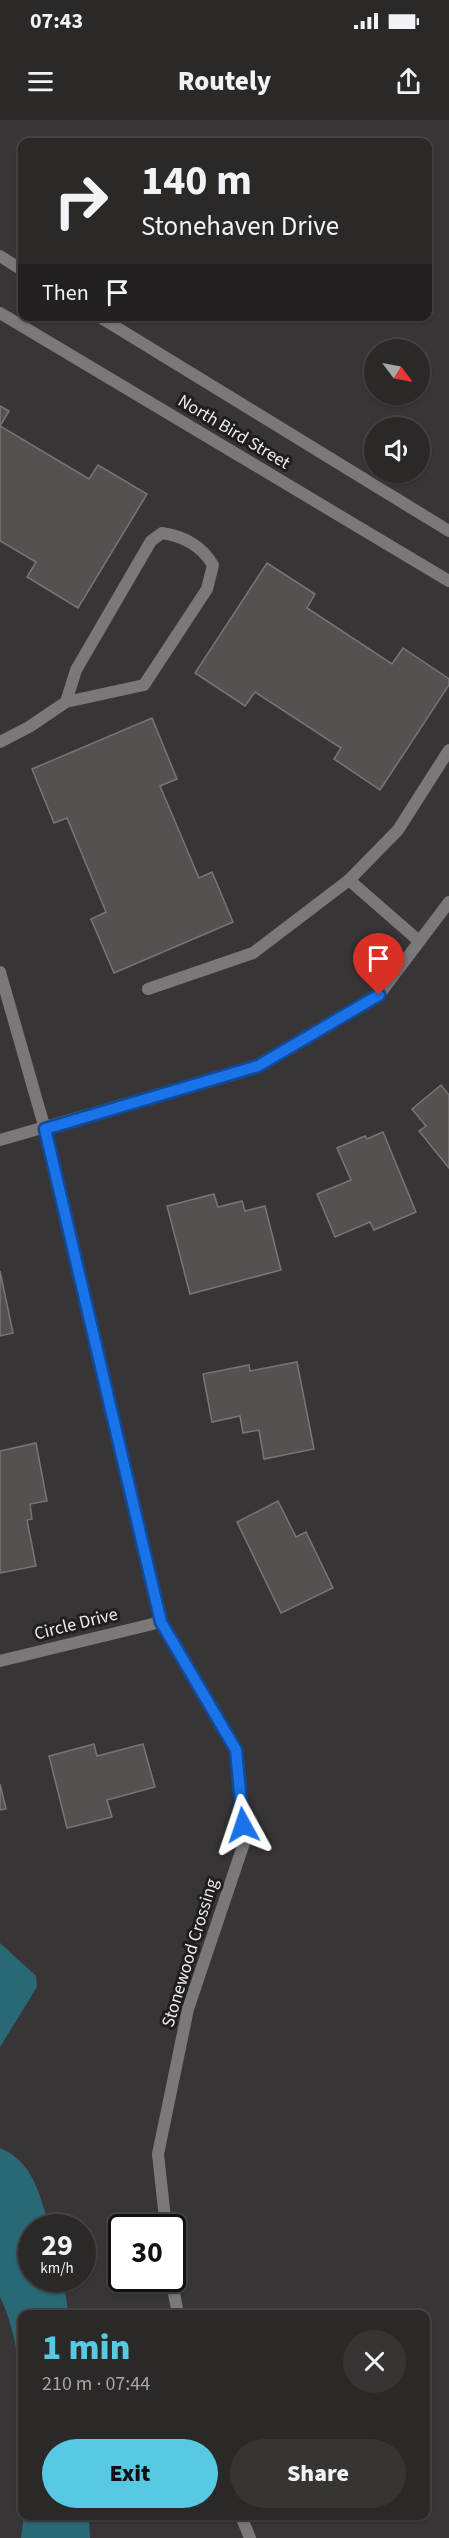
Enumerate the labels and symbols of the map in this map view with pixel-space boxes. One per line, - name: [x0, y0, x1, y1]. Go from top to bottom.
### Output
- north arrow: [364, 339, 430, 405]
- street label: North Bird Street: [173, 389, 295, 475]
- pin: [353, 933, 404, 995]
- street label: Circle Drive: [32, 1602, 120, 1646]
- position arrow: [211, 1793, 275, 1857]
- street label: Stonewood Crossing: [156, 1876, 224, 2030]
- speed limit sign: 30: [108, 2214, 186, 2292]

